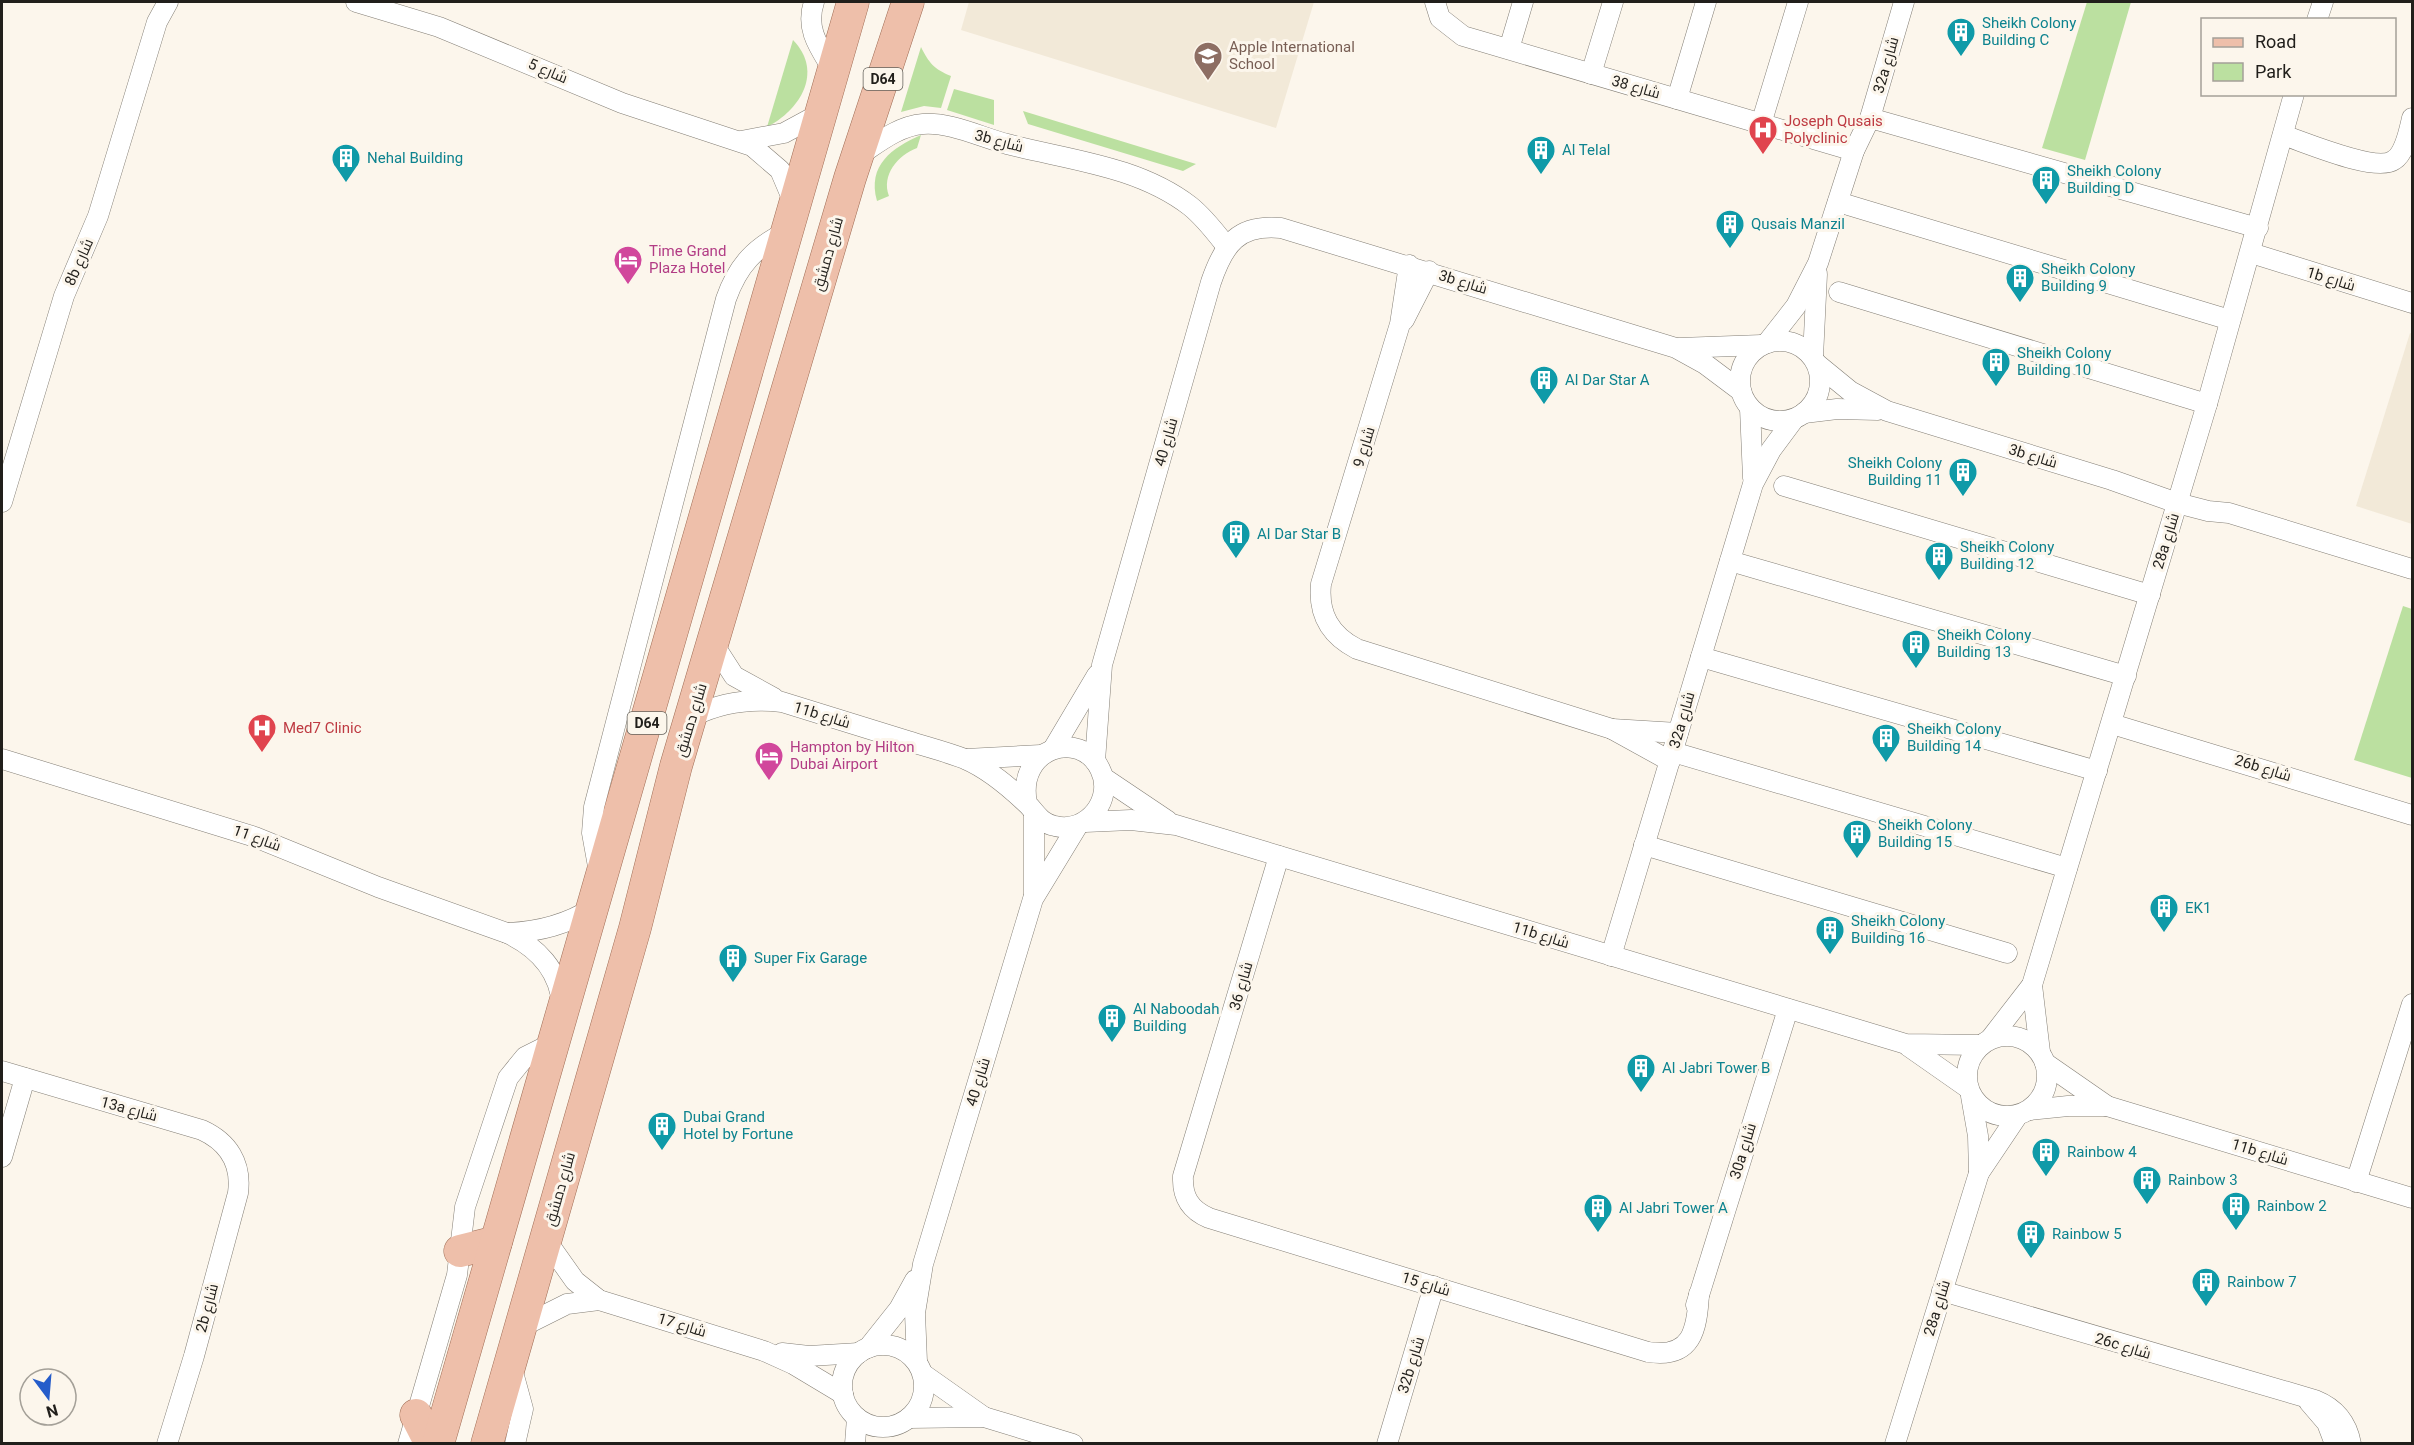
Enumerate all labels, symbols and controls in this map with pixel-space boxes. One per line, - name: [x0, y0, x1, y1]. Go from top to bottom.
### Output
- place label: Sheikh Colony Building C: [1982, 14, 2076, 49]
- building icon: Sheikh Colony Building C: [1945, 16, 1977, 58]
- legend: [2201, 18, 2396, 96]
- text: Road: [2255, 31, 2296, 52]
- street label: 32a شارع: [1869, 35, 1905, 96]
- place label: Apple International School: [1229, 38, 1355, 73]
- school or university icon: Apple International School: [1192, 40, 1224, 82]
- street label: شارع 5: [525, 55, 570, 89]
- text: Park: [2255, 61, 2292, 82]
- road number: D64: [864, 68, 902, 90]
- street label: شارع 38: [1609, 72, 1662, 104]
- place label: Joseph Qusais Polyclinic: [1784, 112, 1883, 147]
- hospital icon: Joseph Qusais Polyclinic: [1747, 114, 1779, 156]
- street label: 3b شارع: [972, 126, 1025, 158]
- building icon: Al Telal: [1525, 134, 1557, 176]
- place label: Al Telal: [1562, 141, 1611, 159]
- building icon: Nehal Building: [330, 142, 362, 184]
- place label: Nehal Building: [367, 149, 463, 167]
- place label: Sheikh Colony Building D: [2067, 162, 2161, 197]
- building icon: Sheikh Colony Building D: [2030, 164, 2062, 206]
- building icon: Qusais Manzil: [1714, 208, 1746, 250]
- street label: شارع دمشق: [809, 215, 849, 294]
- place label: Qusais Manzil: [1751, 215, 1845, 233]
- street label: 8b شارع: [61, 236, 99, 289]
- place label: Time Grand Plaza Hotel: [649, 242, 726, 277]
- hotel icon: Time Grand Plaza Hotel: [612, 244, 644, 286]
- place label: Sheikh Colony Building 9: [2041, 260, 2135, 295]
- building icon: Sheikh Colony Building 9: [2004, 262, 2036, 304]
- street label: 1b شارع: [2304, 263, 2357, 297]
- street label: 3b شارع: [1436, 266, 1489, 300]
- place label: Sheikh Colony Building 10: [2017, 344, 2111, 379]
- building icon: Sheikh Colony Building 10: [1980, 346, 2012, 388]
- building icon: Al Dar Star A: [1528, 364, 1560, 406]
- place label: Al Dar Star A: [1565, 371, 1650, 389]
- street label: شارع 40: [1151, 416, 1183, 469]
- street label: شارع 9: [1349, 425, 1381, 470]
- street label: 3b شارع: [2006, 440, 2059, 474]
- place label: Sheikh Colony Building 11: [1848, 454, 1942, 489]
- building icon: Sheikh Colony Building 11: [1947, 456, 1979, 498]
- street label: 28a شارع: [2149, 511, 2185, 572]
- building icon: Al Dar Star B: [1220, 518, 1252, 560]
- place label: Al Dar Star B: [1257, 525, 1341, 543]
- place label: Sheikh Colony Building 12: [1960, 538, 2054, 573]
- building icon: Sheikh Colony Building 12: [1923, 540, 1955, 582]
- place label: Sheikh Colony Building 13: [1937, 626, 2031, 661]
- building icon: Sheikh Colony Building 13: [1900, 628, 1932, 670]
- street label: شارع دمشق: [671, 681, 713, 760]
- street label: 32a شارع: [1665, 690, 1701, 751]
- street label: 11b شارع: [791, 698, 852, 734]
- hospital icon: Med7 Clinic: [246, 712, 278, 754]
- road number: D64: [628, 712, 666, 734]
- place label: Med7 Clinic: [283, 719, 362, 737]
- place label: Sheikh Colony Building 14: [1907, 720, 2001, 755]
- building icon: Sheikh Colony Building 14: [1870, 722, 1902, 764]
- place label: Hampton by Hilton Dubai Airport: [790, 738, 915, 773]
- hotel icon: Hampton by Hilton Dubai Airport: [753, 740, 785, 782]
- street label: 26b شارع: [2232, 751, 2293, 787]
- place label: Sheikh Colony Building 15: [1878, 816, 1972, 851]
- building icon: Sheikh Colony Building 15: [1841, 818, 1873, 860]
- street label: شارع 11: [230, 821, 283, 857]
- building icon: EK1: [2148, 892, 2180, 934]
- place label: EK1: [2185, 899, 2211, 917]
- place label: Sheikh Colony Building 16: [1851, 912, 1945, 947]
- building icon: Sheikh Colony Building 16: [1814, 914, 1846, 956]
- street label: 11b شارع: [1510, 918, 1571, 954]
- building icon: Super Fix Garage: [717, 942, 749, 984]
- place label: Super Fix Garage: [754, 949, 867, 967]
- street label: شارع 36: [1226, 960, 1258, 1013]
- place label: Al Naboodah Building: [1133, 1000, 1219, 1035]
- building icon: Al Naboodah Building: [1096, 1002, 1128, 1044]
- building icon: Al Jabri Tower B: [1625, 1052, 1657, 1094]
- street label: شارع 40: [962, 1056, 996, 1109]
- place label: Al Jabri Tower B: [1662, 1059, 1770, 1077]
- street label: 13a شارع: [98, 1093, 159, 1127]
- place label: Dubai Grand Hotel by Fortune: [683, 1108, 793, 1143]
- building icon: Dubai Grand Hotel by Fortune: [646, 1110, 678, 1152]
- street label: 30a شارع: [1726, 1121, 1762, 1182]
- street label: 11b شارع: [2229, 1135, 2290, 1171]
- building icon: Rainbow 4: [2030, 1136, 2062, 1178]
- place label: Rainbow 4: [2067, 1143, 2137, 1161]
- street label: شارع دمشق: [541, 1150, 581, 1229]
- building icon: Rainbow 3: [2131, 1164, 2163, 1206]
- place label: Rainbow 3: [2168, 1171, 2238, 1189]
- building icon: Rainbow 2: [2220, 1190, 2252, 1232]
- building icon: Al Jabri Tower A: [1582, 1192, 1614, 1234]
- place label: Rainbow 2: [2257, 1197, 2327, 1215]
- place label: Al Jabri Tower A: [1619, 1199, 1728, 1217]
- building icon: Rainbow 5: [2015, 1218, 2047, 1260]
- place label: Rainbow 5: [2052, 1225, 2122, 1243]
- building icon: Rainbow 7: [2190, 1266, 2222, 1308]
- street label: شارع 15: [1399, 1268, 1452, 1302]
- place label: Rainbow 7: [2227, 1273, 2297, 1291]
- street label: 28a شارع: [1920, 1278, 1956, 1339]
- street label: 2b شارع: [192, 1282, 224, 1335]
- street label: شارع 17: [655, 1309, 708, 1343]
- street label: 26c شارع: [2092, 1329, 2153, 1365]
- street label: 32b شارع: [1394, 1335, 1430, 1396]
- north arrow: [18, 1367, 78, 1427]
- text: N: [44, 1400, 60, 1422]

